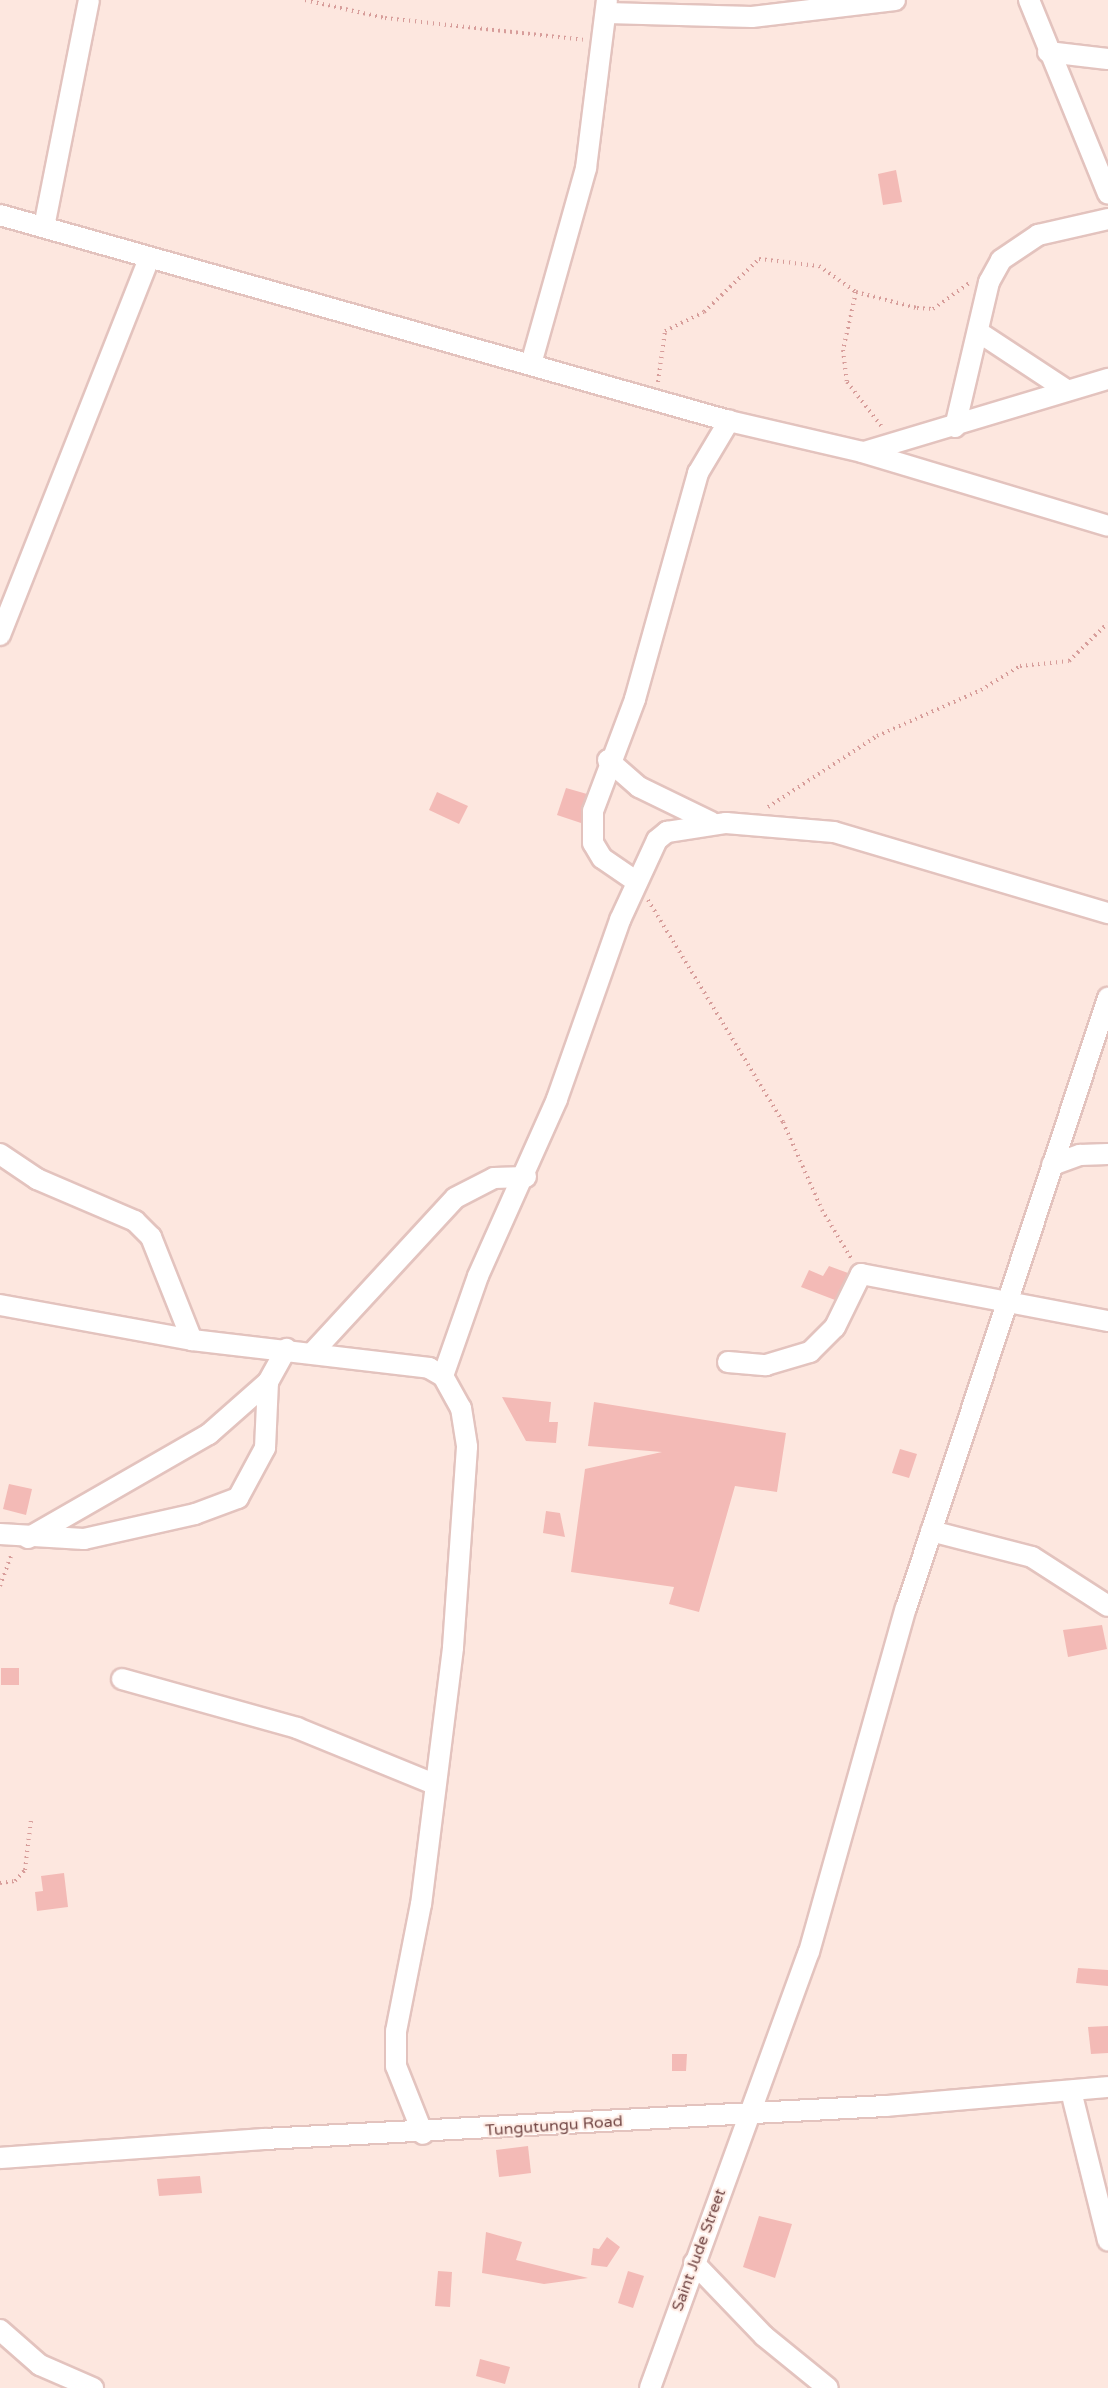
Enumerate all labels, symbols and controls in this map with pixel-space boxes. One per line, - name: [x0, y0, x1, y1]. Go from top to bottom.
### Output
- street label: Tungutungu Road: [485, 2112, 623, 2140]
- street label: Saint Jude Street: [668, 2186, 730, 2314]

